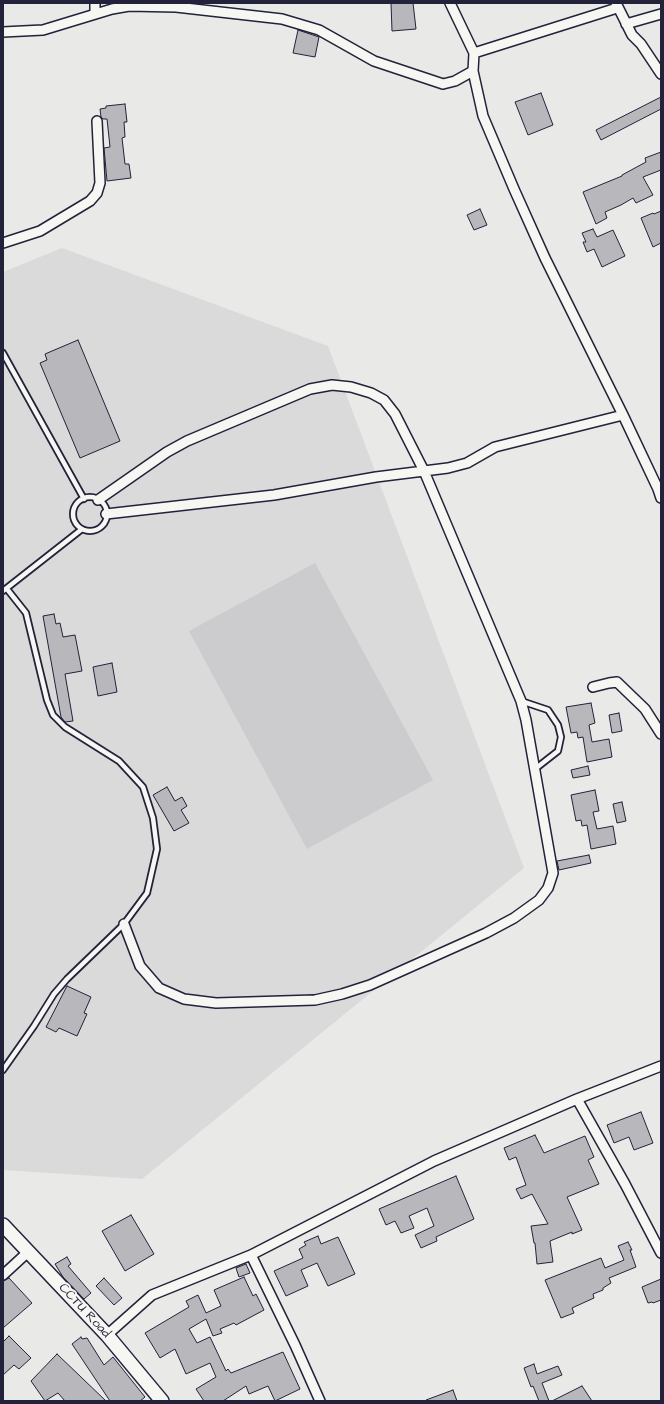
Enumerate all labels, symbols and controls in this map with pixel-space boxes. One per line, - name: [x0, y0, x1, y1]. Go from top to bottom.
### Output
- street label: CCTU Road: [55, 1280, 113, 1342]

